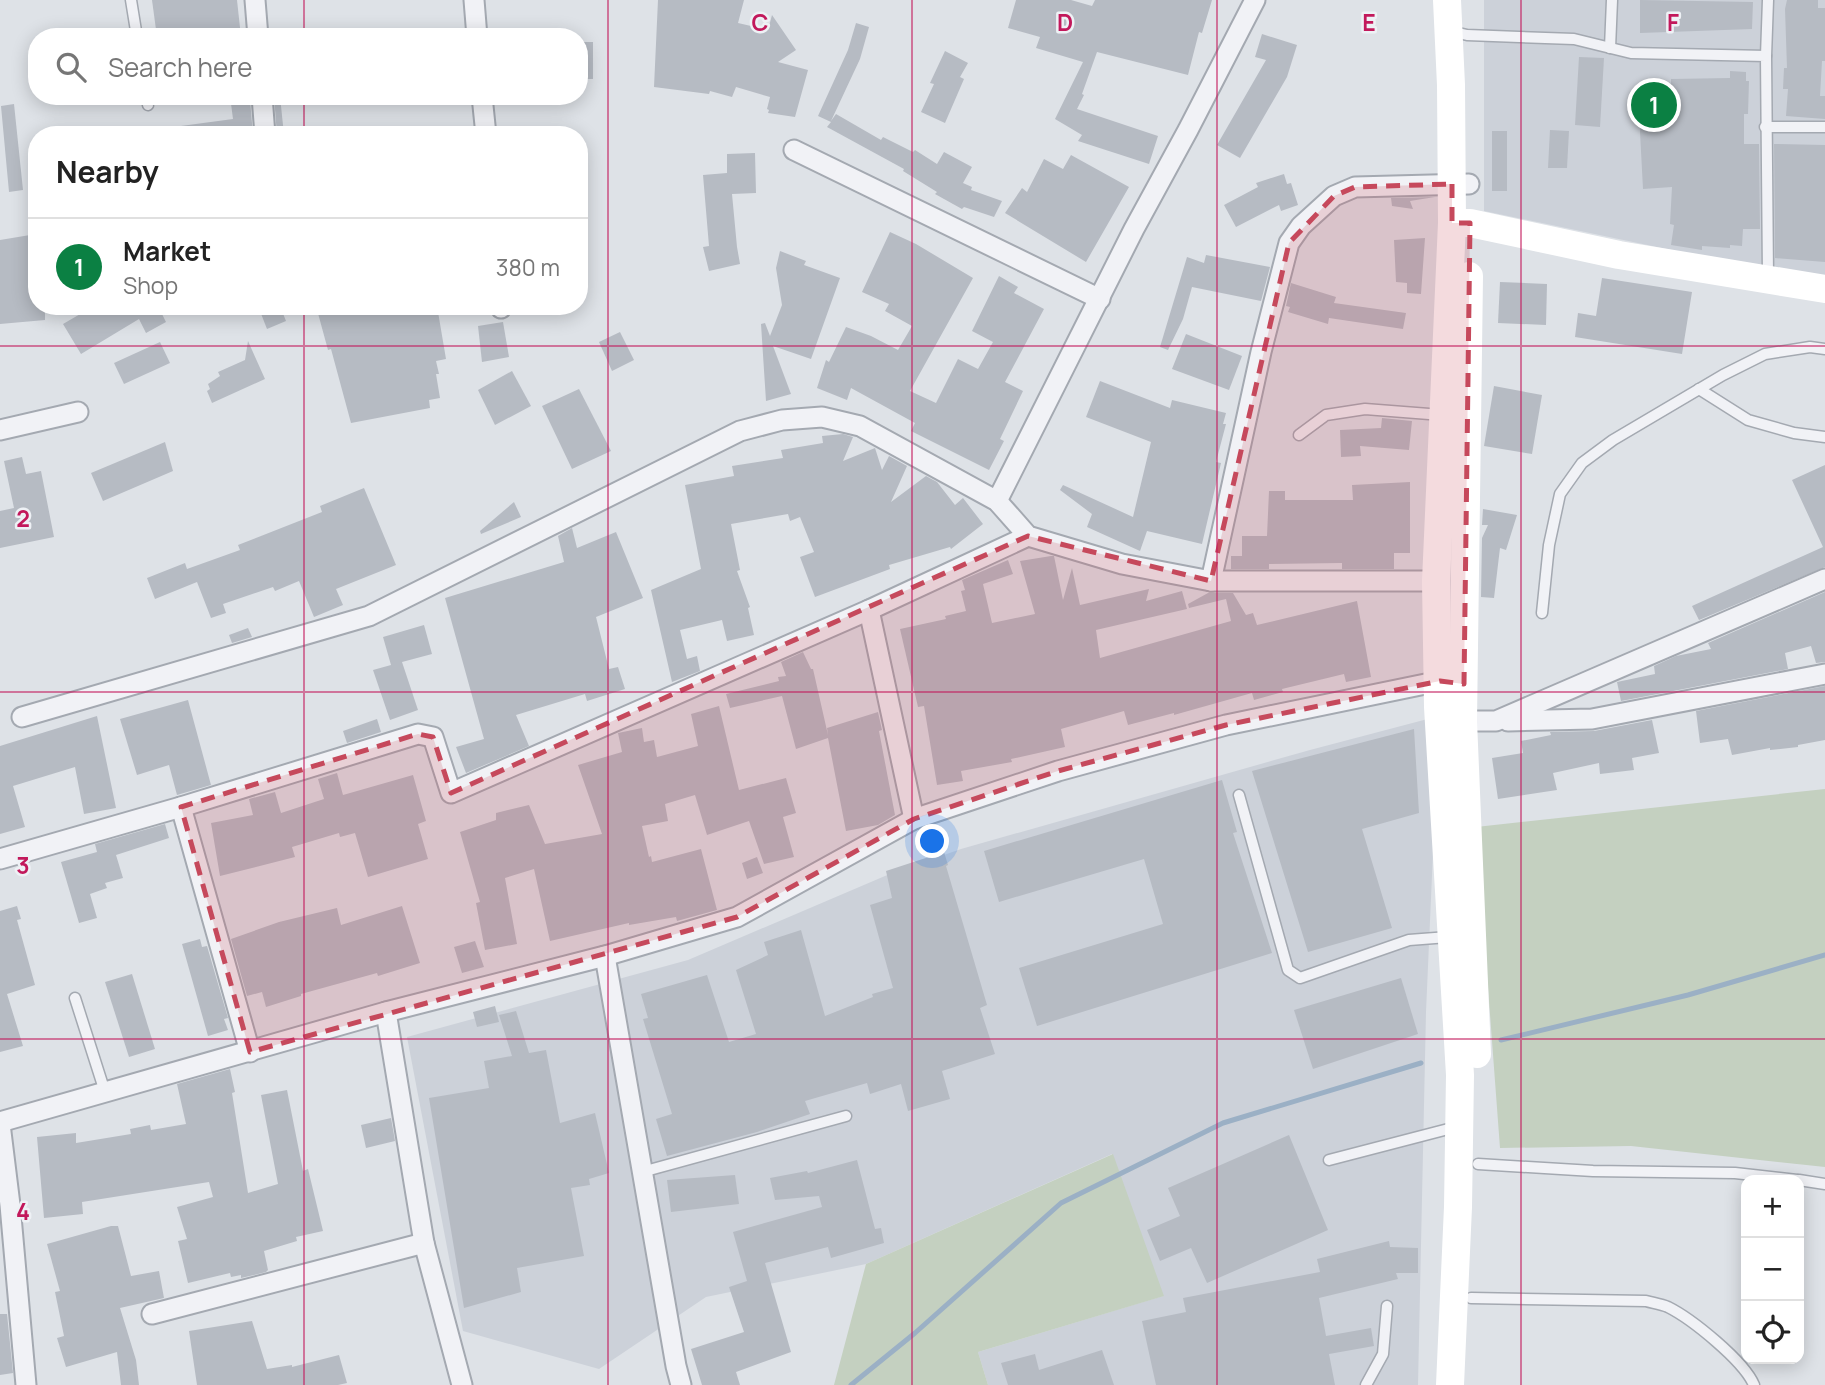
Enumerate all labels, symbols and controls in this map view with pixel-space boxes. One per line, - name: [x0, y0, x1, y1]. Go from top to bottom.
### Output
- text: C: [752, 6, 769, 38]
- text: D: [1057, 6, 1073, 38]
- text: E: [1362, 6, 1376, 38]
- text: F: [1667, 6, 1679, 38]
- search box: [28, 28, 588, 105]
- icon: search: [52, 48, 90, 86]
- text: Search here: [108, 49, 253, 85]
- pin: 1: [1631, 79, 1677, 131]
- text: Nearby: [56, 151, 159, 192]
- text: Market: [123, 233, 211, 269]
- text: 1: [74, 251, 84, 283]
- text: 380 m: [496, 251, 560, 283]
- text: Shop: [123, 269, 178, 301]
- text: 2: [16, 502, 30, 534]
- your location: [915, 824, 949, 858]
- text: 3: [16, 849, 30, 881]
- map controls: [1741, 1175, 1804, 1364]
- button: +: [1741, 1175, 1804, 1238]
- text: 4: [16, 1195, 30, 1227]
- button: −: [1741, 1238, 1804, 1301]
- button: locate: [1741, 1301, 1804, 1364]

